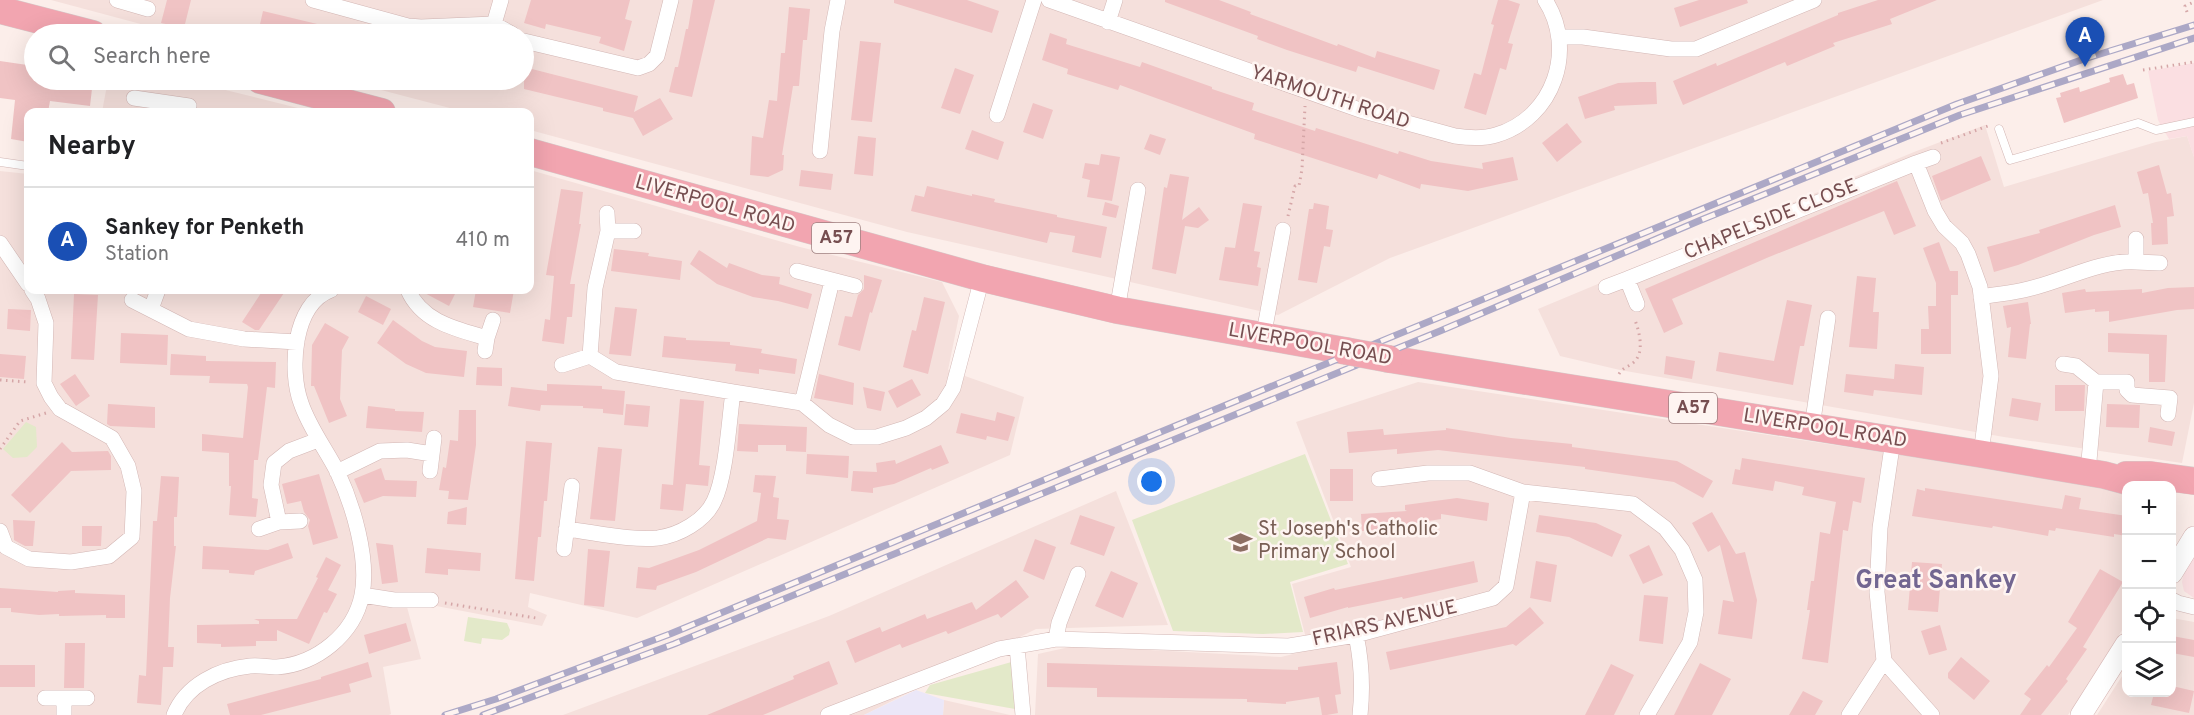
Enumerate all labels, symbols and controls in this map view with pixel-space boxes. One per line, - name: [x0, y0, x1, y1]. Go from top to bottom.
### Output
- pin: A: [2066, 17, 2104, 67]
- search box: [24, 24, 534, 90]
- icon: search: [45, 41, 78, 74]
- text: Search here: [93, 44, 211, 71]
- street label: YARMOUTH ROAD: [1247, 60, 1413, 136]
- text: Nearby: [48, 131, 136, 164]
- street label: LIVERPOOL ROAD: [632, 170, 798, 240]
- street label: CHAPELSIDE CLOSE: [1680, 173, 1862, 267]
- text: Sankey for Penketh: [105, 215, 304, 242]
- road number: A57: [812, 223, 860, 253]
- text: A: [60, 228, 75, 254]
- text: 410 m: [456, 228, 510, 254]
- text: Station: [105, 242, 169, 268]
- street label: LIVERPOOL ROAD: [1226, 318, 1394, 372]
- road number: A57: [1669, 393, 1717, 423]
- street label: LIVERPOOL ROAD: [1741, 403, 1909, 455]
- your location: [1137, 467, 1166, 496]
- map controls: [2122, 481, 2176, 697]
- button: +: [2122, 481, 2176, 535]
- place label: St Joseph's Catholic Primary School: [1258, 517, 1438, 566]
- school or university icon: St Joseph's Catholic Primary School: [1227, 529, 1253, 555]
- button: −: [2122, 535, 2176, 589]
- district label: Great Sankey: [1855, 565, 2017, 598]
- button: locate: [2122, 589, 2176, 643]
- street label: FRIARS AVENUE: [1310, 595, 1460, 653]
- button: layers: [2122, 643, 2176, 697]

